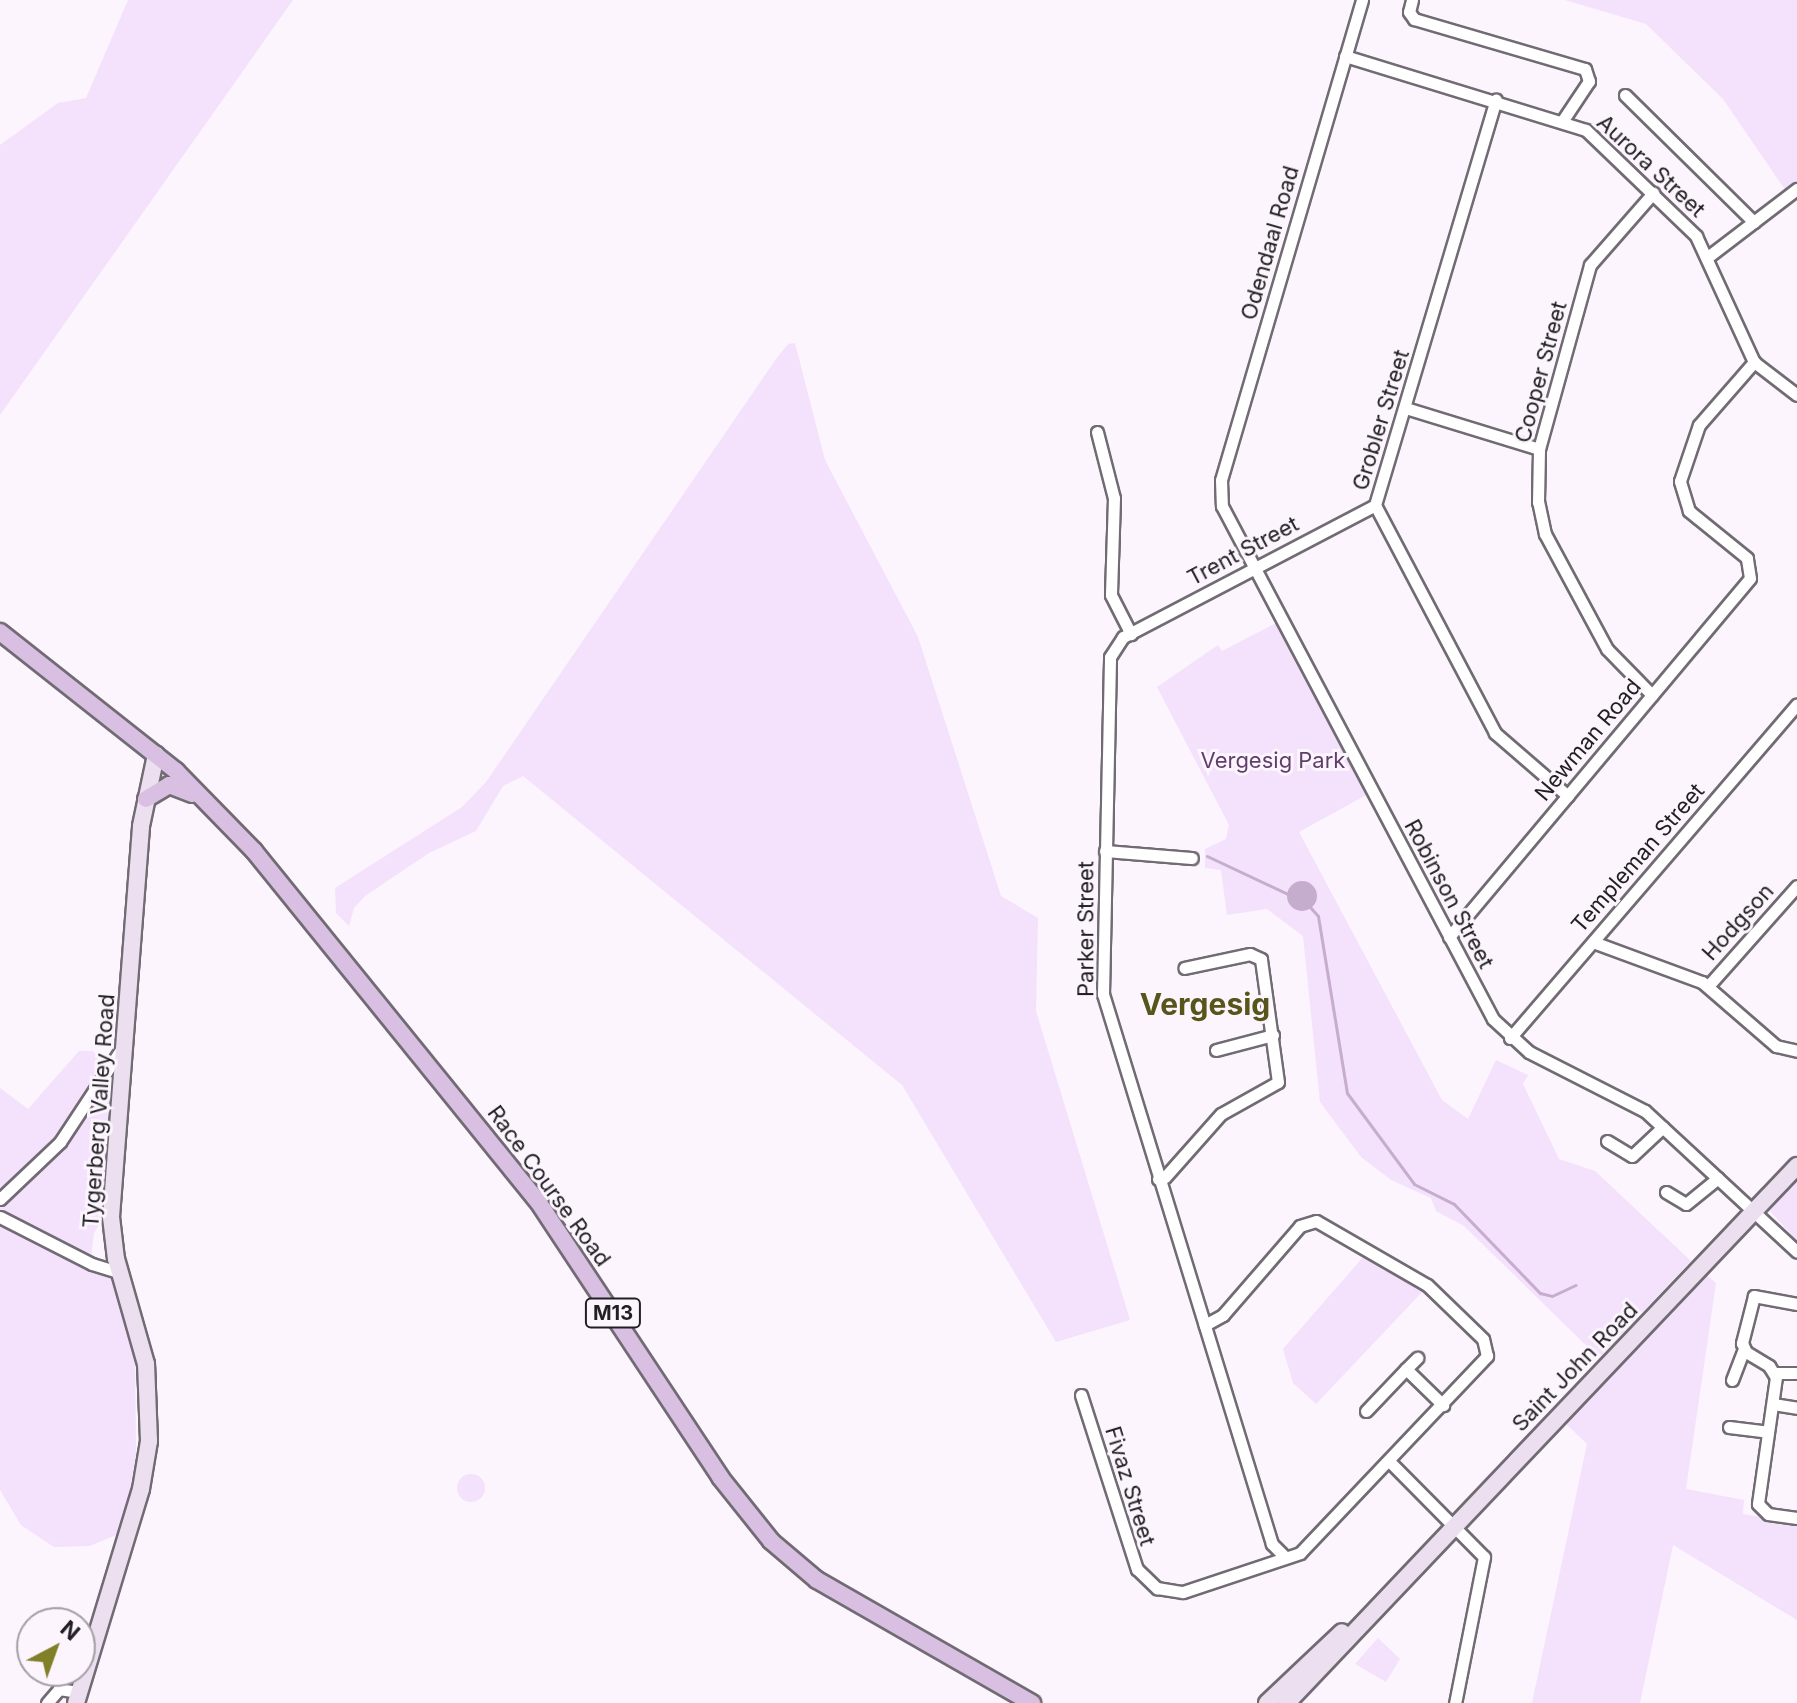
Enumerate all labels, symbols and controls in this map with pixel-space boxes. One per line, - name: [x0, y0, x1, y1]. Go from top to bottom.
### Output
- street label: Aurora Street: [1591, 109, 1711, 223]
- street label: Odendaal Road: [1235, 163, 1305, 323]
- street label: Cooper Street: [1509, 298, 1573, 446]
- street label: Grobler Street: [1347, 346, 1415, 494]
- street label: Trent Street: [1183, 511, 1303, 591]
- street label: Newman Road: [1529, 674, 1647, 806]
- park label: Vergesig Park: [1201, 748, 1345, 774]
- street label: Templeman Street: [1566, 778, 1710, 938]
- street label: Robinson Street: [1399, 815, 1499, 973]
- street label: Parker Street: [1073, 861, 1099, 997]
- street label: Hodgson: [1697, 878, 1779, 966]
- district label: Vergesig: [1140, 986, 1270, 1022]
- street label: Tygerberg Valley Road: [78, 993, 120, 1229]
- street label: Race Course Road: [482, 1100, 616, 1272]
- road number: M13: [583, 1297, 643, 1329]
- street label: Saint John Road: [1507, 1297, 1643, 1437]
- street label: Fivaz Street: [1099, 1423, 1161, 1549]
- north arrow: [16, 1607, 96, 1687]
- text: N: [56, 1615, 85, 1646]

